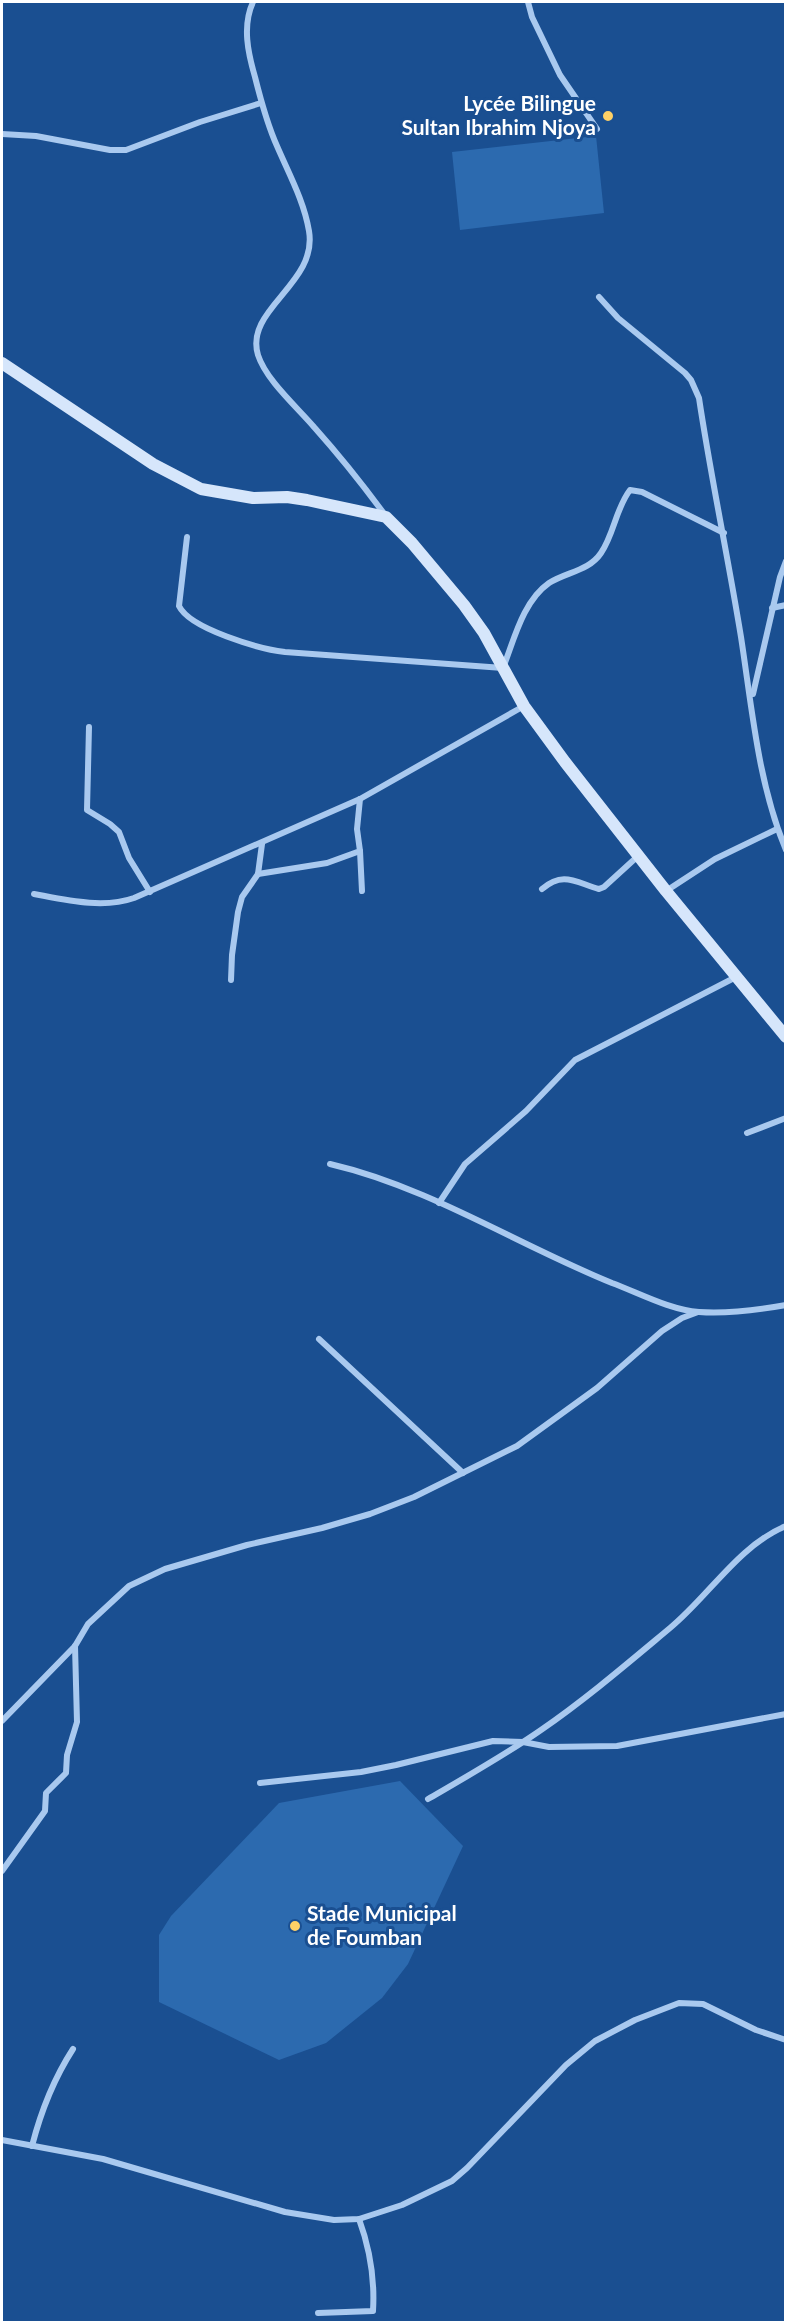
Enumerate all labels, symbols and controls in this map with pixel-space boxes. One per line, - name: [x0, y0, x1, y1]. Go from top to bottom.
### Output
- place label: Lycée Bilingue Sultan Ibrahim Njoya: [401, 90, 596, 139]
- marker: Lycée Bilingue Sultan Ibrahim Njoya: [601, 109, 615, 123]
- place label: Stade Municipal de Foumban: [307, 1900, 457, 1949]
- marker: Stade Municipal de Foumban: [288, 1919, 302, 1933]

